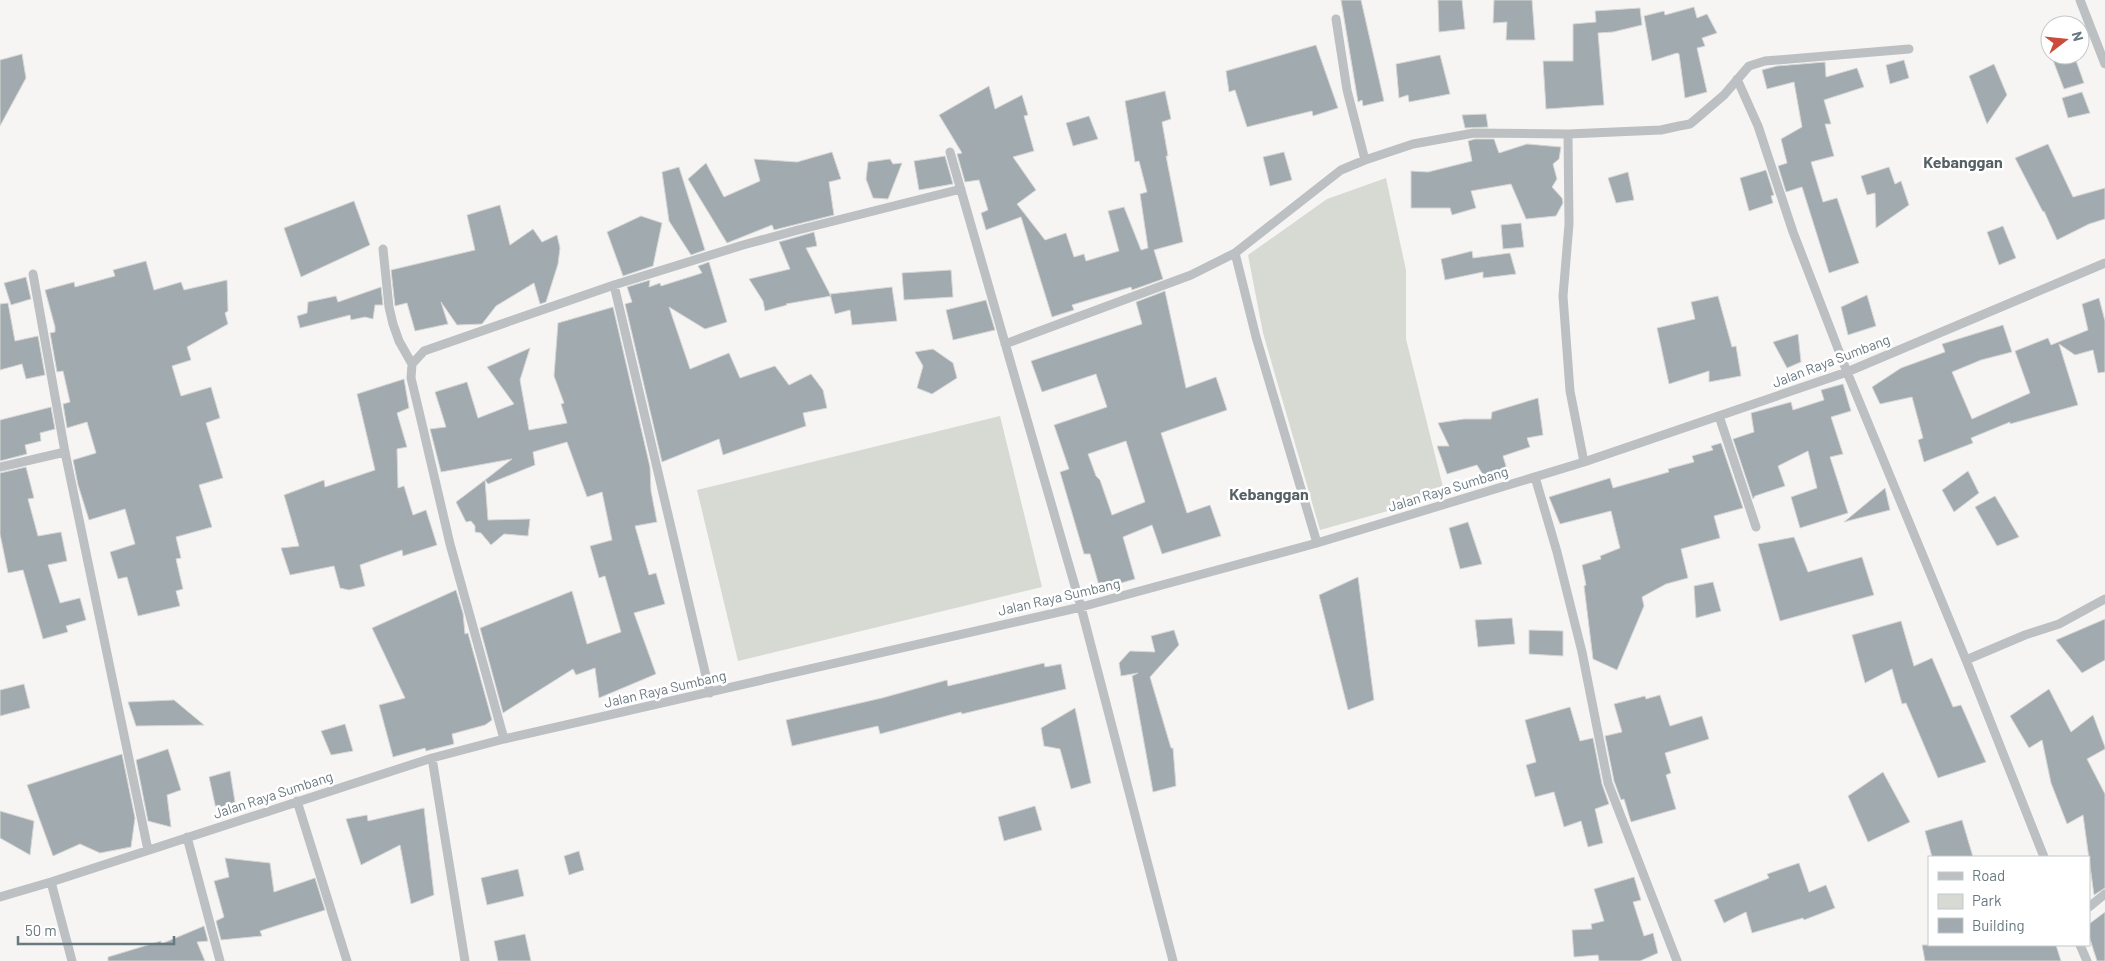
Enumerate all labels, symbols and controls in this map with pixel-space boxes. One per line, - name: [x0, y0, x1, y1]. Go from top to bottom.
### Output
- north arrow: [2040, 15, 2090, 65]
- text: N: [2069, 29, 2087, 43]
- district label: Kebanggan: [1923, 152, 2003, 171]
- street label: Jalan Raya Sumbang: [1769, 330, 1892, 391]
- street label: Jalan Raya Sumbang: [1386, 462, 1510, 515]
- district label: Kebanggan: [1229, 484, 1309, 503]
- street label: Jalan Raya Sumbang: [996, 574, 1122, 619]
- street label: Jalan Raya Sumbang: [602, 666, 728, 711]
- street label: Jalan Raya Sumbang: [211, 767, 335, 822]
- legend: [1928, 856, 2090, 946]
- text: Road: [1972, 866, 2005, 884]
- text: Park: [1972, 891, 2002, 909]
- scale bar: [18, 914, 174, 946]
- text: Building: [1972, 916, 2025, 934]
- text: 50 m: [25, 921, 57, 939]

